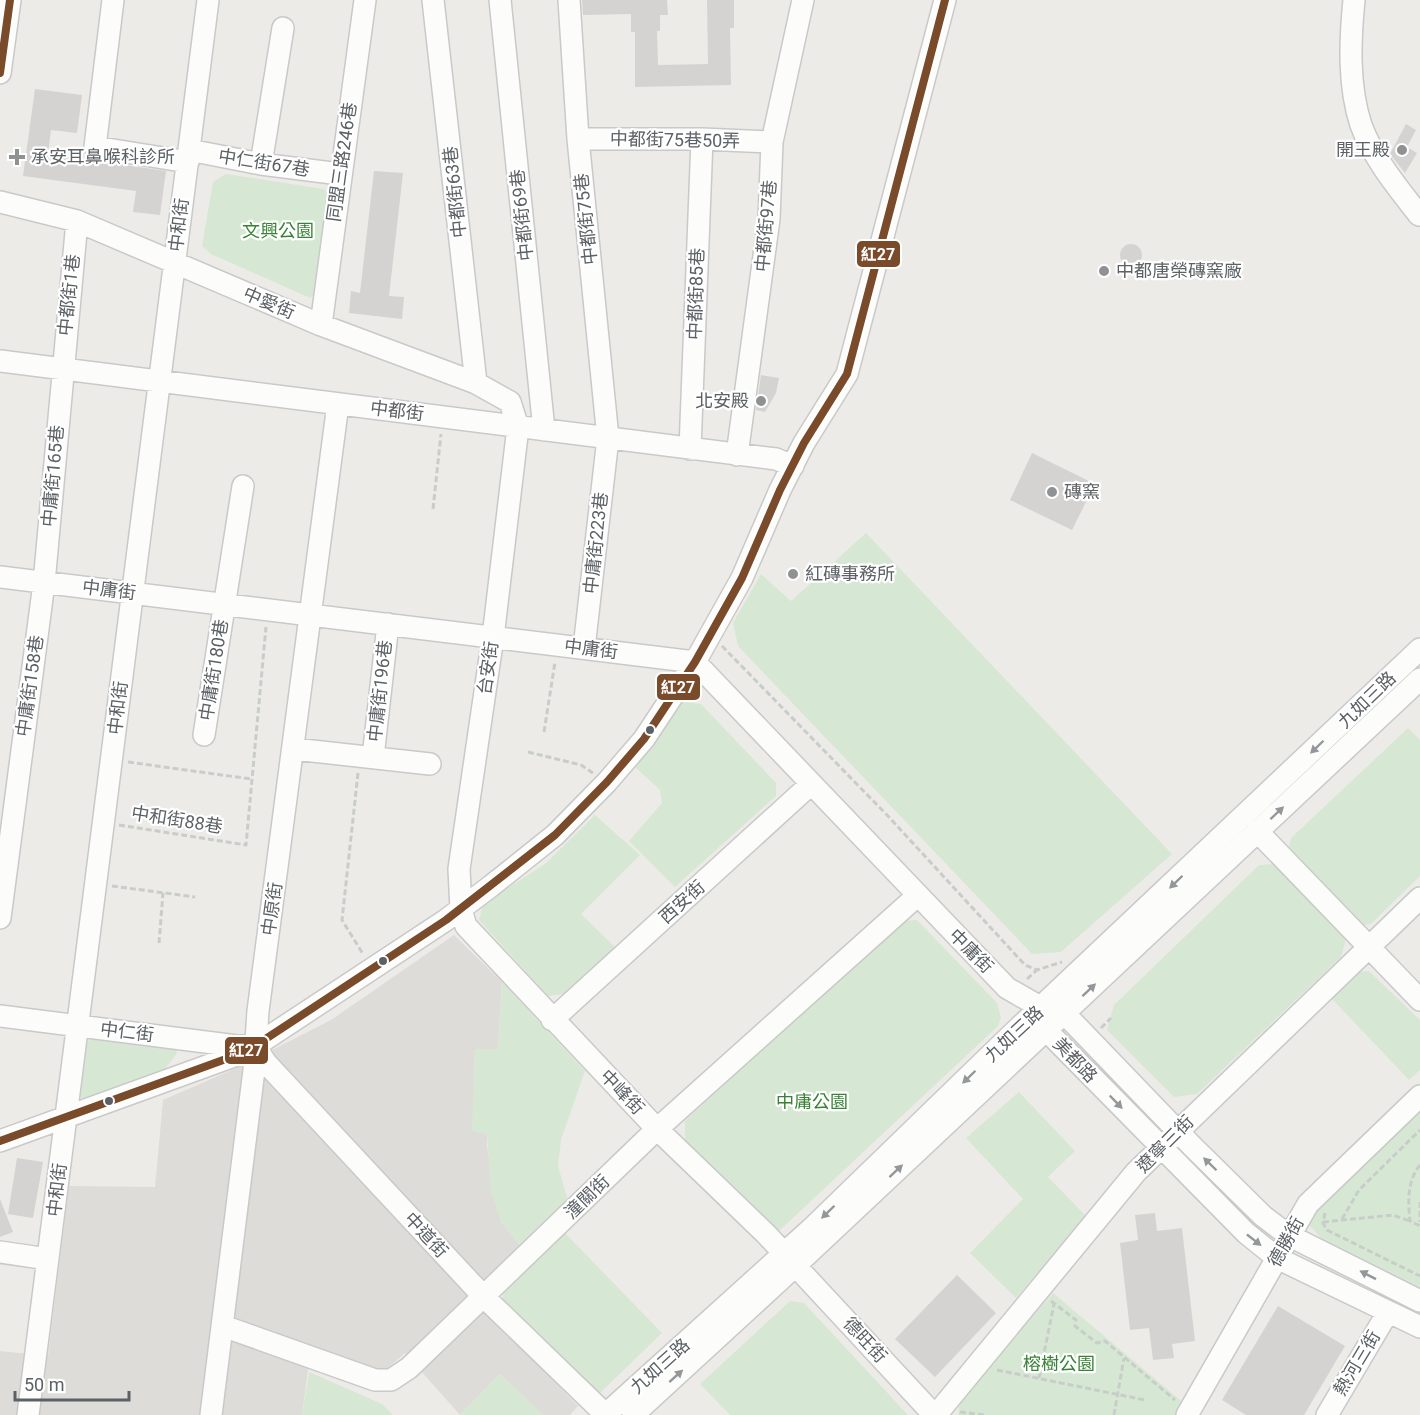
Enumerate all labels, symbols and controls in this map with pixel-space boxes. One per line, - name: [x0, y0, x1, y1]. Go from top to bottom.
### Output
- street label: 同盟三路246巷: [323, 101, 360, 223]
- street label: 中都街75巷50弄: [610, 128, 740, 151]
- place label: 開王殿: [1336, 139, 1390, 160]
- marker: 開王殿: [1395, 143, 1409, 157]
- street label: 中仁街67巷: [217, 145, 311, 180]
- street label: 中都街63巷: [439, 145, 470, 239]
- place label: 承安耳鼻喉科診所: [31, 146, 175, 167]
- marker: 承安耳鼻喉科診所: [8, 148, 26, 166]
- street label: 中都街69巷: [506, 168, 537, 262]
- street label: 中都街75巷: [570, 172, 601, 266]
- street label: 中都街97巷: [751, 179, 780, 273]
- street label: 中和街: [165, 197, 192, 253]
- park label: 文興公園: [242, 220, 314, 241]
- line badge: 紅27: [856, 240, 901, 268]
- text: 紅27: [861, 245, 895, 264]
- street label: 中都街85巷: [683, 248, 708, 340]
- street label: 中都街1巷: [54, 253, 83, 337]
- place label: 中都唐榮磚窯廠: [1116, 260, 1242, 281]
- marker: 中都唐榮磚窯廠: [1097, 264, 1111, 278]
- street label: 中愛街: [240, 282, 298, 323]
- place label: 北安殿: [695, 390, 749, 411]
- marker: 北安殿: [754, 394, 768, 408]
- street label: 中都街: [369, 397, 425, 424]
- street label: 中庸街165巷: [38, 424, 67, 528]
- place label: 磚窯: [1064, 481, 1100, 502]
- marker: 磚窯: [1045, 485, 1059, 499]
- street label: 中庸街223巷: [580, 491, 611, 595]
- place label: 紅磚事務所: [805, 563, 895, 584]
- marker: 紅磚事務所: [786, 567, 800, 581]
- street label: 中庸街: [81, 576, 137, 603]
- street label: 中庸街180巷: [195, 618, 232, 722]
- street label: 中庸街158巷: [12, 634, 47, 738]
- street label: 中庸街: [563, 635, 619, 662]
- street label: 中庸街196巷: [364, 639, 395, 743]
- street label: 台安街: [473, 640, 502, 696]
- street label: 九如三路: [1333, 667, 1400, 732]
- line badge: 紅27: [656, 673, 701, 701]
- text: 紅27: [661, 678, 695, 697]
- street label: 中和街: [104, 680, 131, 736]
- unlabelled marker: [644, 724, 656, 736]
- one-way arrow: [1310, 740, 1324, 754]
- street label: 中和街88巷: [130, 802, 224, 837]
- one-way arrow: [1269, 807, 1284, 820]
- one-way arrow: [1168, 875, 1183, 889]
- street label: 西安街: [655, 876, 709, 927]
- street label: 中原街: [257, 881, 286, 937]
- street label: 中庸街: [945, 924, 998, 977]
- unlabelled marker: [377, 955, 389, 967]
- one-way arrow: [1082, 983, 1096, 997]
- street label: 九如三路: [980, 1001, 1047, 1066]
- street label: 中仁街: [99, 1018, 155, 1045]
- street label: 美都路: [1049, 1033, 1102, 1086]
- line badge: 紅27: [224, 1036, 269, 1065]
- text: 紅27: [229, 1041, 263, 1060]
- street label: 中峰街: [596, 1065, 649, 1118]
- one-way arrow: [962, 1069, 976, 1083]
- park label: 中庸公園: [776, 1091, 848, 1112]
- unlabelled marker: [103, 1095, 115, 1107]
- one-way arrow: [1108, 1095, 1122, 1109]
- street label: 遼寧三街: [1132, 1111, 1198, 1177]
- one-way arrow: [1203, 1157, 1217, 1171]
- street label: 中和街: [43, 1162, 70, 1218]
- one-way arrow: [888, 1164, 903, 1178]
- street label: 潼關街: [560, 1170, 613, 1223]
- one-way arrow: [821, 1205, 836, 1219]
- street label: 中道街: [400, 1208, 452, 1262]
- street label: 德勝街: [1263, 1213, 1308, 1270]
- one-way arrow: [1246, 1233, 1262, 1246]
- one-way arrow: [1359, 1270, 1376, 1280]
- street label: 德旺街: [839, 1313, 891, 1367]
- street label: 熱河三街: [1329, 1326, 1384, 1399]
- street label: 九如三路: [626, 1334, 693, 1398]
- park label: 榕樹公園: [1023, 1353, 1095, 1374]
- scale bar: [15, 1364, 129, 1402]
- one-way arrow: [669, 1369, 683, 1383]
- text: 50 m: [24, 1374, 64, 1395]

